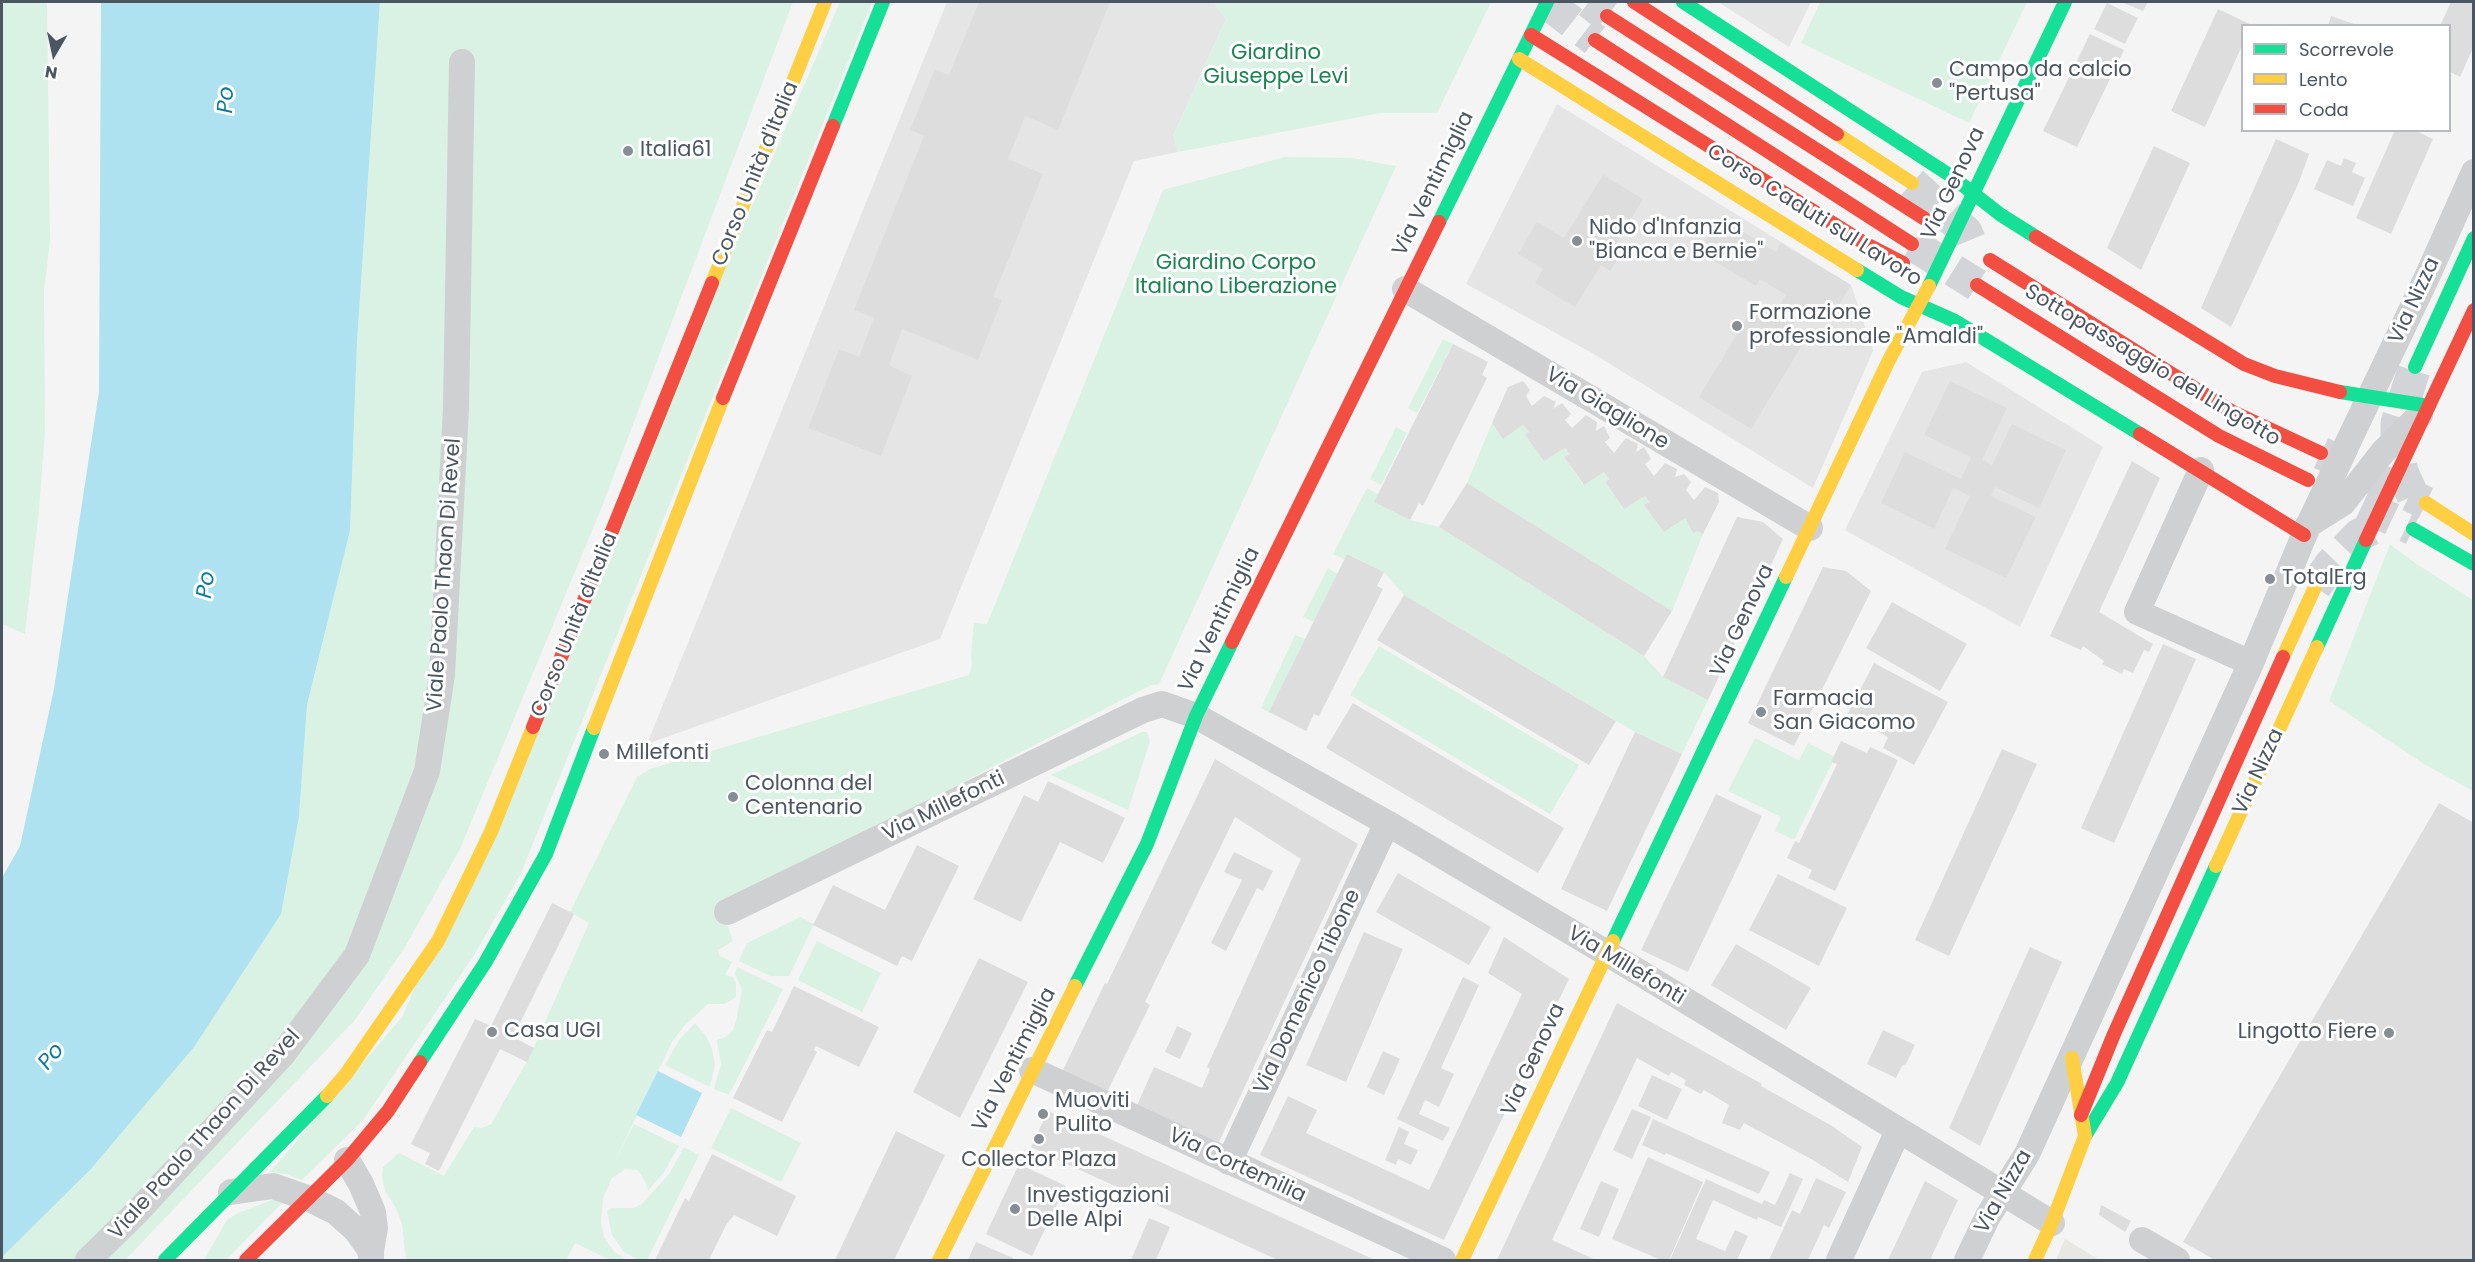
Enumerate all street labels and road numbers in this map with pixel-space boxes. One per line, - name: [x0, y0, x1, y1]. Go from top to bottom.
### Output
- street label: Corso Unità d'Italia: [707, 78, 805, 270]
- street label: Via Ventimiglia: [1388, 107, 1480, 261]
- street label: Via Genova: [1917, 124, 1991, 244]
- street label: Corso Caduti sul Lavoro: [1702, 139, 1926, 293]
- street label: Via Nizza: [2384, 254, 2446, 348]
- street label: Sottopassaggio del Lingotto: [2020, 280, 2284, 452]
- street label: Via Giaglione: [1541, 362, 1673, 456]
- street label: Viale Paolo Thaon Di Revel: [423, 437, 467, 713]
- street label: Corso Unità d'Italia: [526, 529, 624, 721]
- street label: Via Ventimiglia: [1174, 543, 1266, 697]
- street label: Via Genova: [1706, 561, 1780, 681]
- street label: Via Nizza: [2228, 725, 2290, 819]
- street label: Via Millefonti: [879, 767, 1009, 847]
- street label: Via Domenico Tibone: [1249, 886, 1367, 1098]
- street label: Via Millefonti: [1563, 921, 1689, 1011]
- street label: Via Ventimiglia: [968, 984, 1062, 1136]
- street label: Via Genova: [1497, 1000, 1571, 1120]
- street label: Viale Paolo Thaon Di Revel: [104, 1025, 306, 1245]
- street label: Via Cortemilia: [1164, 1123, 1310, 1209]
- street label: Via Nizza: [1970, 1146, 2038, 1238]

